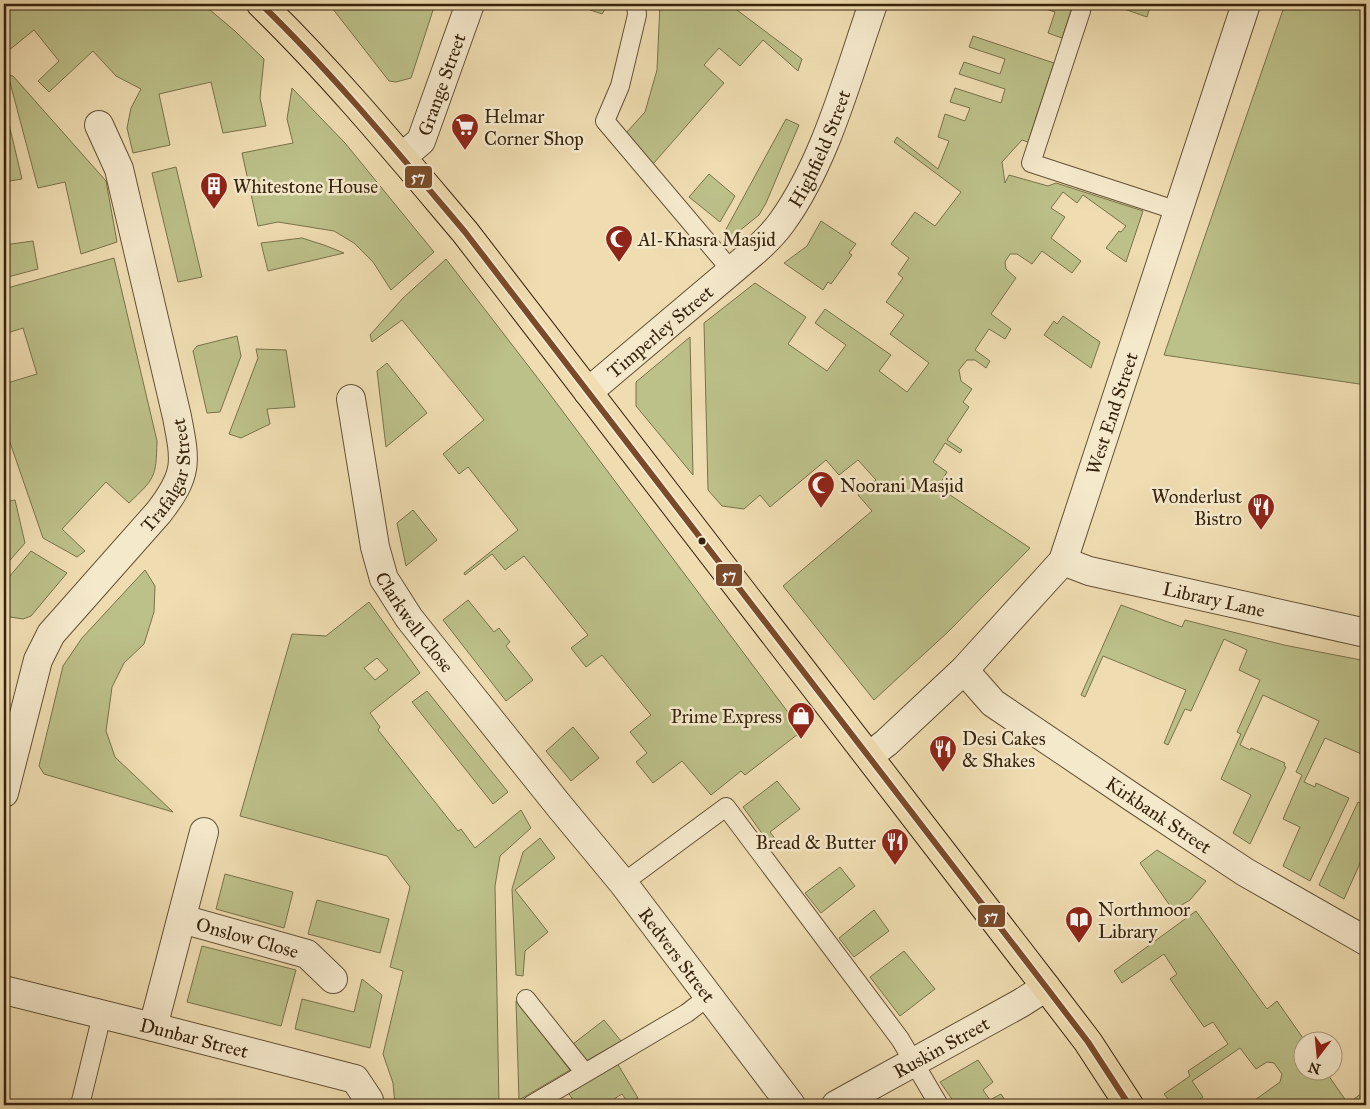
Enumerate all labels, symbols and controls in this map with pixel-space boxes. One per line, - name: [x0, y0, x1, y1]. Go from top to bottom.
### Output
- street label: Grange Street: [413, 30, 471, 139]
- street label: Highfield Street: [784, 87, 855, 212]
- place label: Helmar Corner Shop: [484, 105, 584, 150]
- supermarket icon: Helmar Corner Shop: [450, 112, 480, 151]
- line badge: 57: [404, 165, 433, 189]
- text: 57: [411, 169, 426, 186]
- building icon: Whitestone House: [199, 171, 229, 210]
- place label: Whitestone House: [233, 175, 378, 198]
- mosque icon: Al-Khasra Masjid: [604, 224, 634, 263]
- place label: Al-Khasra Masjid: [637, 228, 776, 251]
- street label: Timperley Street: [602, 280, 718, 383]
- street label: West End Street: [1081, 349, 1143, 478]
- street label: Trafalgar Street: [136, 416, 195, 537]
- mosque icon: Noorani Masjid: [806, 470, 836, 509]
- place label: Noorani Masjid: [840, 474, 964, 497]
- place label: Wonderlust Bistro: [1151, 485, 1242, 530]
- restaurant icon: Wonderlust Bistro: [1246, 492, 1276, 531]
- unlabelled marker: [697, 536, 707, 546]
- line badge: 57: [715, 563, 743, 587]
- text: 57: [722, 567, 737, 584]
- street label: Clarkwell Close: [371, 570, 459, 677]
- street label: Library Lane: [1161, 577, 1267, 622]
- shop icon: Prime Express: [786, 701, 816, 740]
- place label: Prime Express: [671, 705, 782, 728]
- place label: Desi Cakes & Shakes: [962, 727, 1046, 772]
- restaurant icon: Desi Cakes & Shakes: [928, 734, 958, 773]
- street label: Kirkbank Street: [1101, 772, 1216, 859]
- restaurant icon: Bread & Butter: [880, 827, 910, 866]
- place label: Bread & Butter: [756, 831, 877, 854]
- place label: Northmoor Library: [1098, 898, 1191, 943]
- street label: Redvers Street: [634, 903, 720, 1007]
- line badge: 57: [977, 904, 1006, 928]
- library icon: Northmoor Library: [1064, 905, 1094, 944]
- text: 57: [984, 908, 999, 925]
- street label: Onslow Close: [193, 913, 301, 963]
- street label: Ruskin Street: [889, 1012, 993, 1083]
- street label: Dunbar Street: [137, 1013, 251, 1063]
- north arrow: [1292, 1032, 1342, 1082]
- text: N: [1306, 1058, 1323, 1078]

